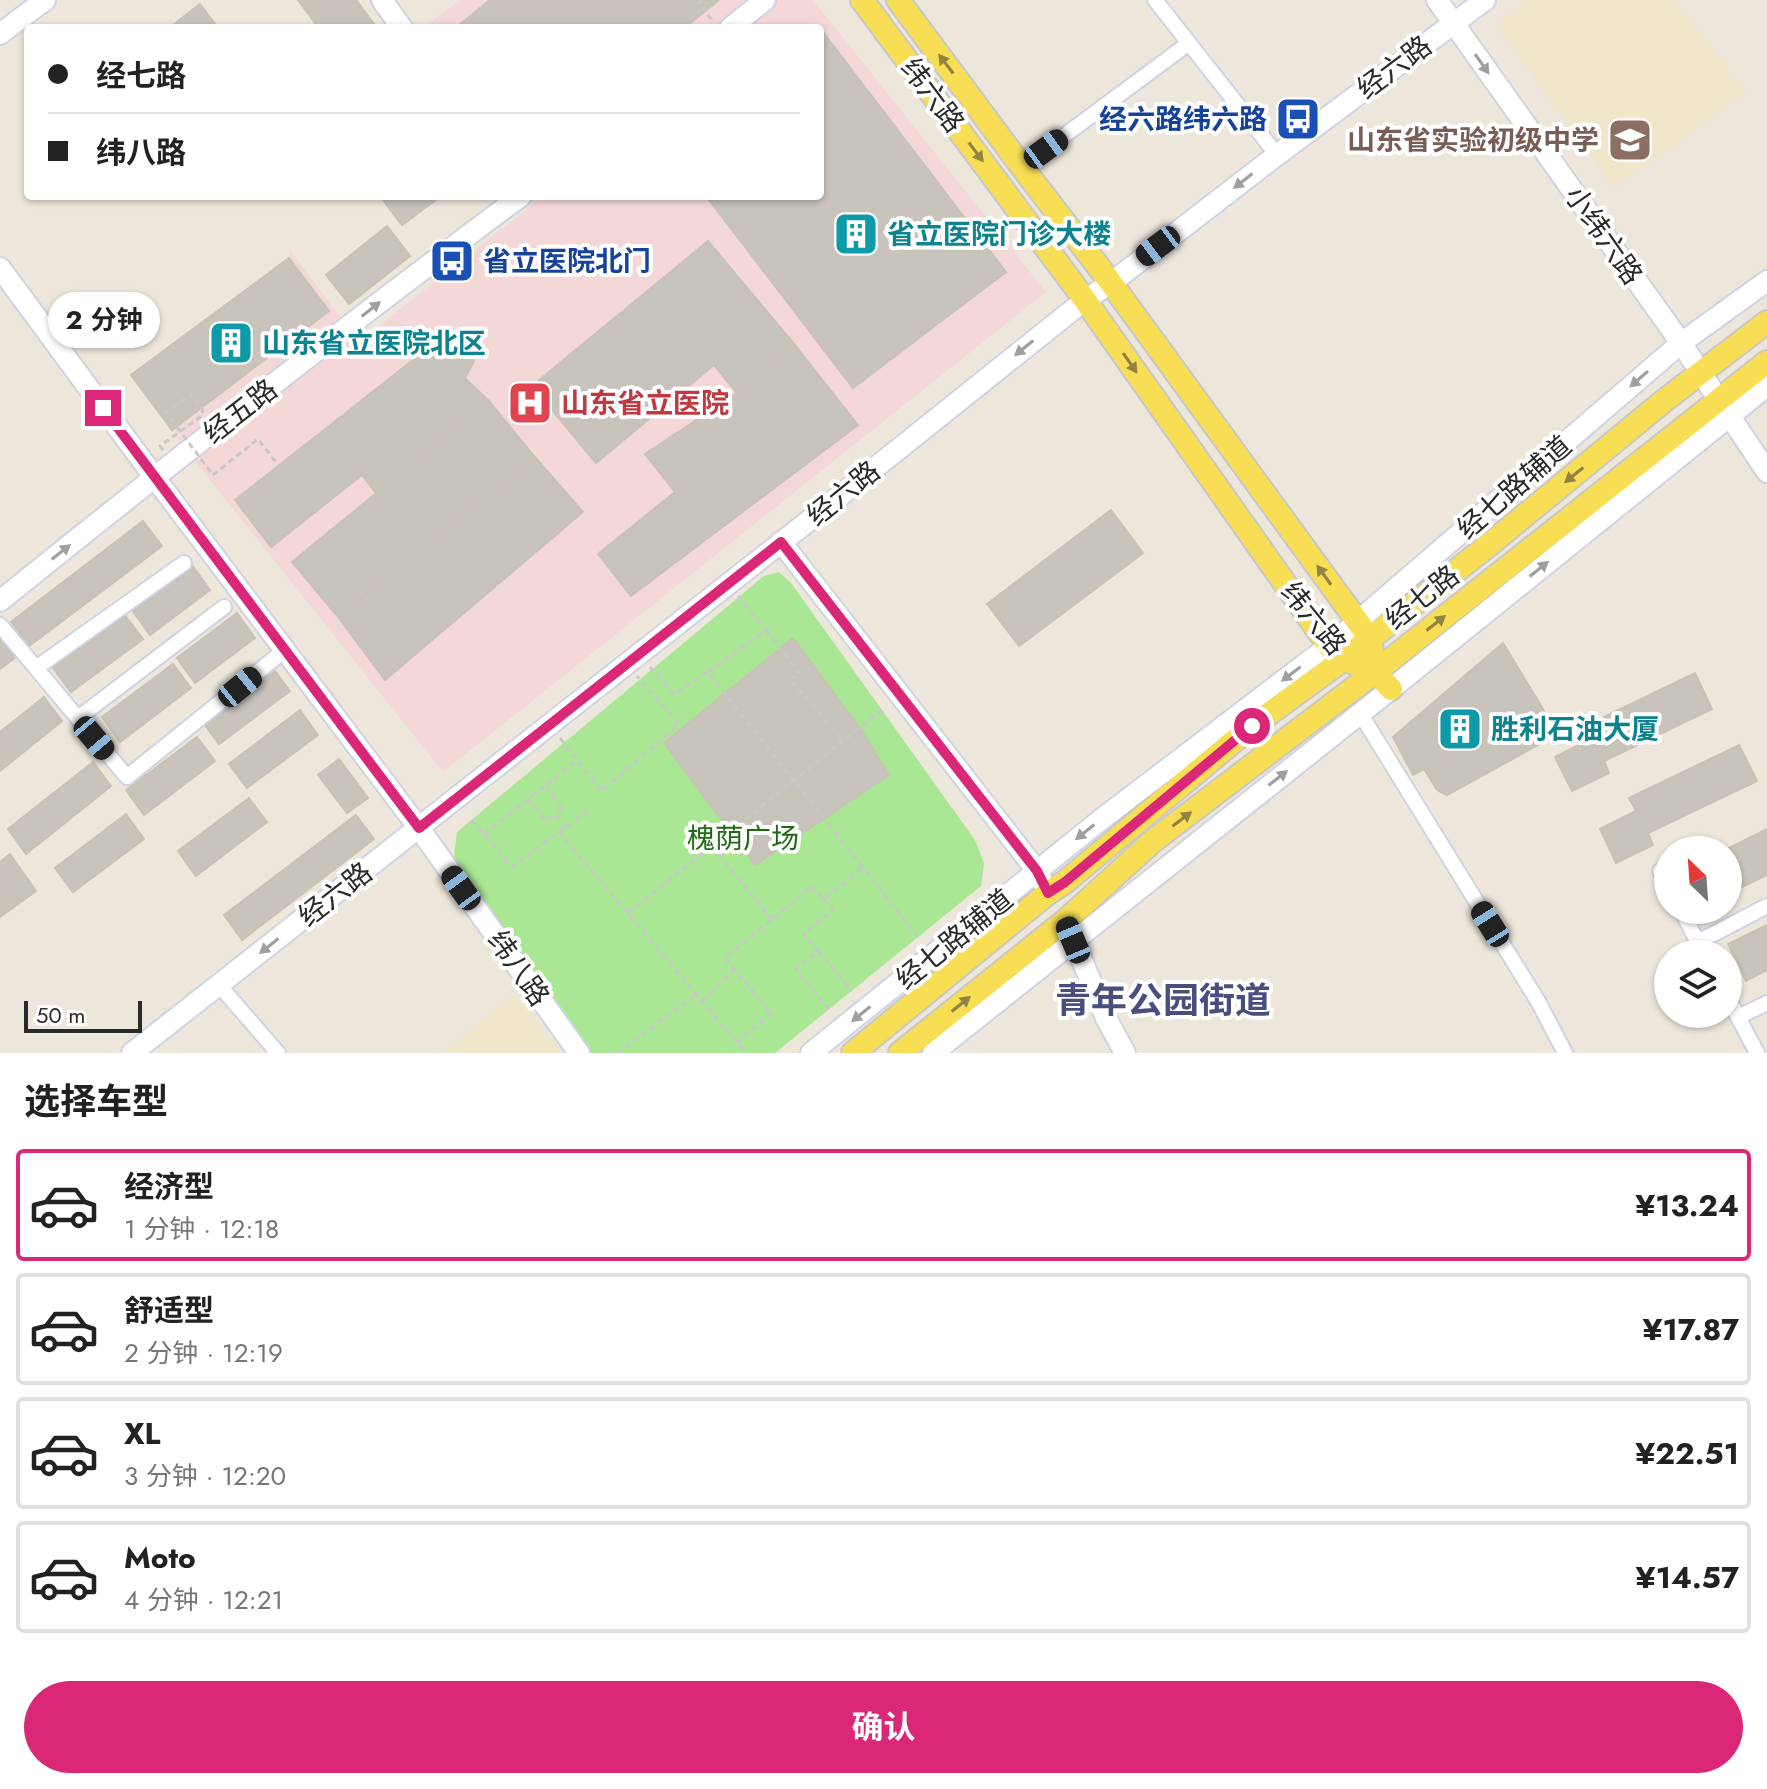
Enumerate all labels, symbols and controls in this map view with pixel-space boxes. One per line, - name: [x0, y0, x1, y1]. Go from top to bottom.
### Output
- street label: 经六路: [1348, 26, 1440, 109]
- street label: 纬六路: [891, 49, 974, 141]
- one-way arrow: [1474, 53, 1489, 74]
- text: 经七路: [96, 54, 186, 97]
- one-way arrow: [938, 54, 954, 74]
- bus stop icon: 经六路纬六路: [1274, 95, 1322, 143]
- place label: 经六路纬六路: [1099, 99, 1267, 140]
- school or university icon: 山东省实验初级中学: [1606, 116, 1654, 164]
- place label: 山东省实验初级中学: [1347, 120, 1599, 161]
- car: [1020, 125, 1072, 173]
- text: 纬八路: [96, 131, 186, 174]
- one-way arrow: [967, 142, 983, 162]
- one-way arrow: [1233, 173, 1253, 189]
- street label: 小纬六路: [1555, 178, 1653, 293]
- building icon: 省立医院门诊大楼: [832, 210, 880, 258]
- place label: 省立医院门诊大楼: [887, 214, 1111, 255]
- car: [1132, 222, 1184, 270]
- bus stop icon: 省立医院北门: [428, 237, 476, 285]
- place label: 省立医院北门: [483, 241, 651, 282]
- callout: 2 分钟: [47, 292, 159, 348]
- text: 2 分钟: [66, 301, 142, 339]
- one-way arrow: [361, 302, 381, 318]
- building icon: 山东省立医院北区: [207, 319, 255, 367]
- place label: 山东省立医院北区: [262, 323, 486, 364]
- one-way arrow: [1014, 340, 1034, 356]
- one-way arrow: [1122, 353, 1137, 374]
- street label: 经五路: [195, 369, 286, 453]
- one-way arrow: [1629, 370, 1648, 388]
- hospital icon: 山东省立医院: [506, 379, 554, 427]
- place label: 山东省立医院: [561, 383, 729, 424]
- route end: [85, 390, 121, 426]
- street label: 经七路辅道: [1448, 426, 1581, 549]
- street label: 经六路: [798, 451, 889, 536]
- one-way arrow: [1565, 466, 1585, 483]
- one-way arrow: [51, 545, 71, 561]
- street label: 经七路: [1377, 555, 1468, 639]
- one-way arrow: [1529, 561, 1549, 578]
- one-way arrow: [1317, 565, 1332, 586]
- street label: 纬六路: [1271, 573, 1356, 664]
- one-way arrow: [1426, 616, 1446, 632]
- car: [214, 663, 266, 711]
- one-way arrow: [1281, 666, 1301, 682]
- building icon: 胜利石油大厦: [1436, 705, 1484, 753]
- route start: [1234, 708, 1270, 744]
- place label: 胜利石油大厦: [1491, 709, 1659, 750]
- car: [69, 712, 119, 764]
- one-way arrow: [1268, 770, 1288, 786]
- one-way arrow: [1172, 812, 1192, 828]
- park label: 槐荫广场: [687, 818, 799, 859]
- one-way arrow: [1075, 824, 1095, 840]
- north arrow: [1654, 836, 1742, 924]
- map controls: [1654, 836, 1742, 1028]
- street label: 经六路: [290, 852, 381, 936]
- car: [437, 862, 485, 914]
- street label: 经七路辅道: [887, 879, 1022, 999]
- car: [1467, 897, 1513, 951]
- car: [1053, 913, 1093, 967]
- street label: 纬八路: [478, 922, 559, 1014]
- one-way arrow: [259, 937, 279, 953]
- button: layers: [1654, 940, 1742, 1028]
- district label: 青年公园街道: [1055, 974, 1271, 1026]
- scale bar: [24, 997, 142, 1033]
- one-way arrow: [951, 997, 971, 1013]
- text: 50 m: [36, 999, 85, 1031]
- one-way arrow: [851, 1005, 871, 1022]
- text: 选择车型: [24, 1075, 168, 1127]
- text: 经济型: [124, 1165, 214, 1208]
- icon: car: [28, 1169, 100, 1241]
- text: ¥13.24: [1635, 1184, 1739, 1227]
- text: 1 分钟 · 12:18: [124, 1210, 279, 1248]
- text: 舒适型: [124, 1289, 214, 1332]
- icon: car: [28, 1293, 100, 1365]
- text: ¥17.87: [1642, 1308, 1739, 1351]
- text: 2 分钟 · 12:19: [124, 1334, 283, 1372]
- text: XL: [124, 1412, 160, 1455]
- icon: car: [28, 1417, 100, 1489]
- text: ¥22.51: [1635, 1432, 1739, 1475]
- text: 3 分钟 · 12:20: [124, 1457, 286, 1495]
- text: Moto: [124, 1536, 196, 1579]
- icon: car: [28, 1541, 100, 1613]
- text: ¥14.57: [1636, 1556, 1739, 1599]
- text: 4 分钟 · 12:21: [124, 1581, 283, 1619]
- button: 确认: [24, 1681, 1743, 1773]

